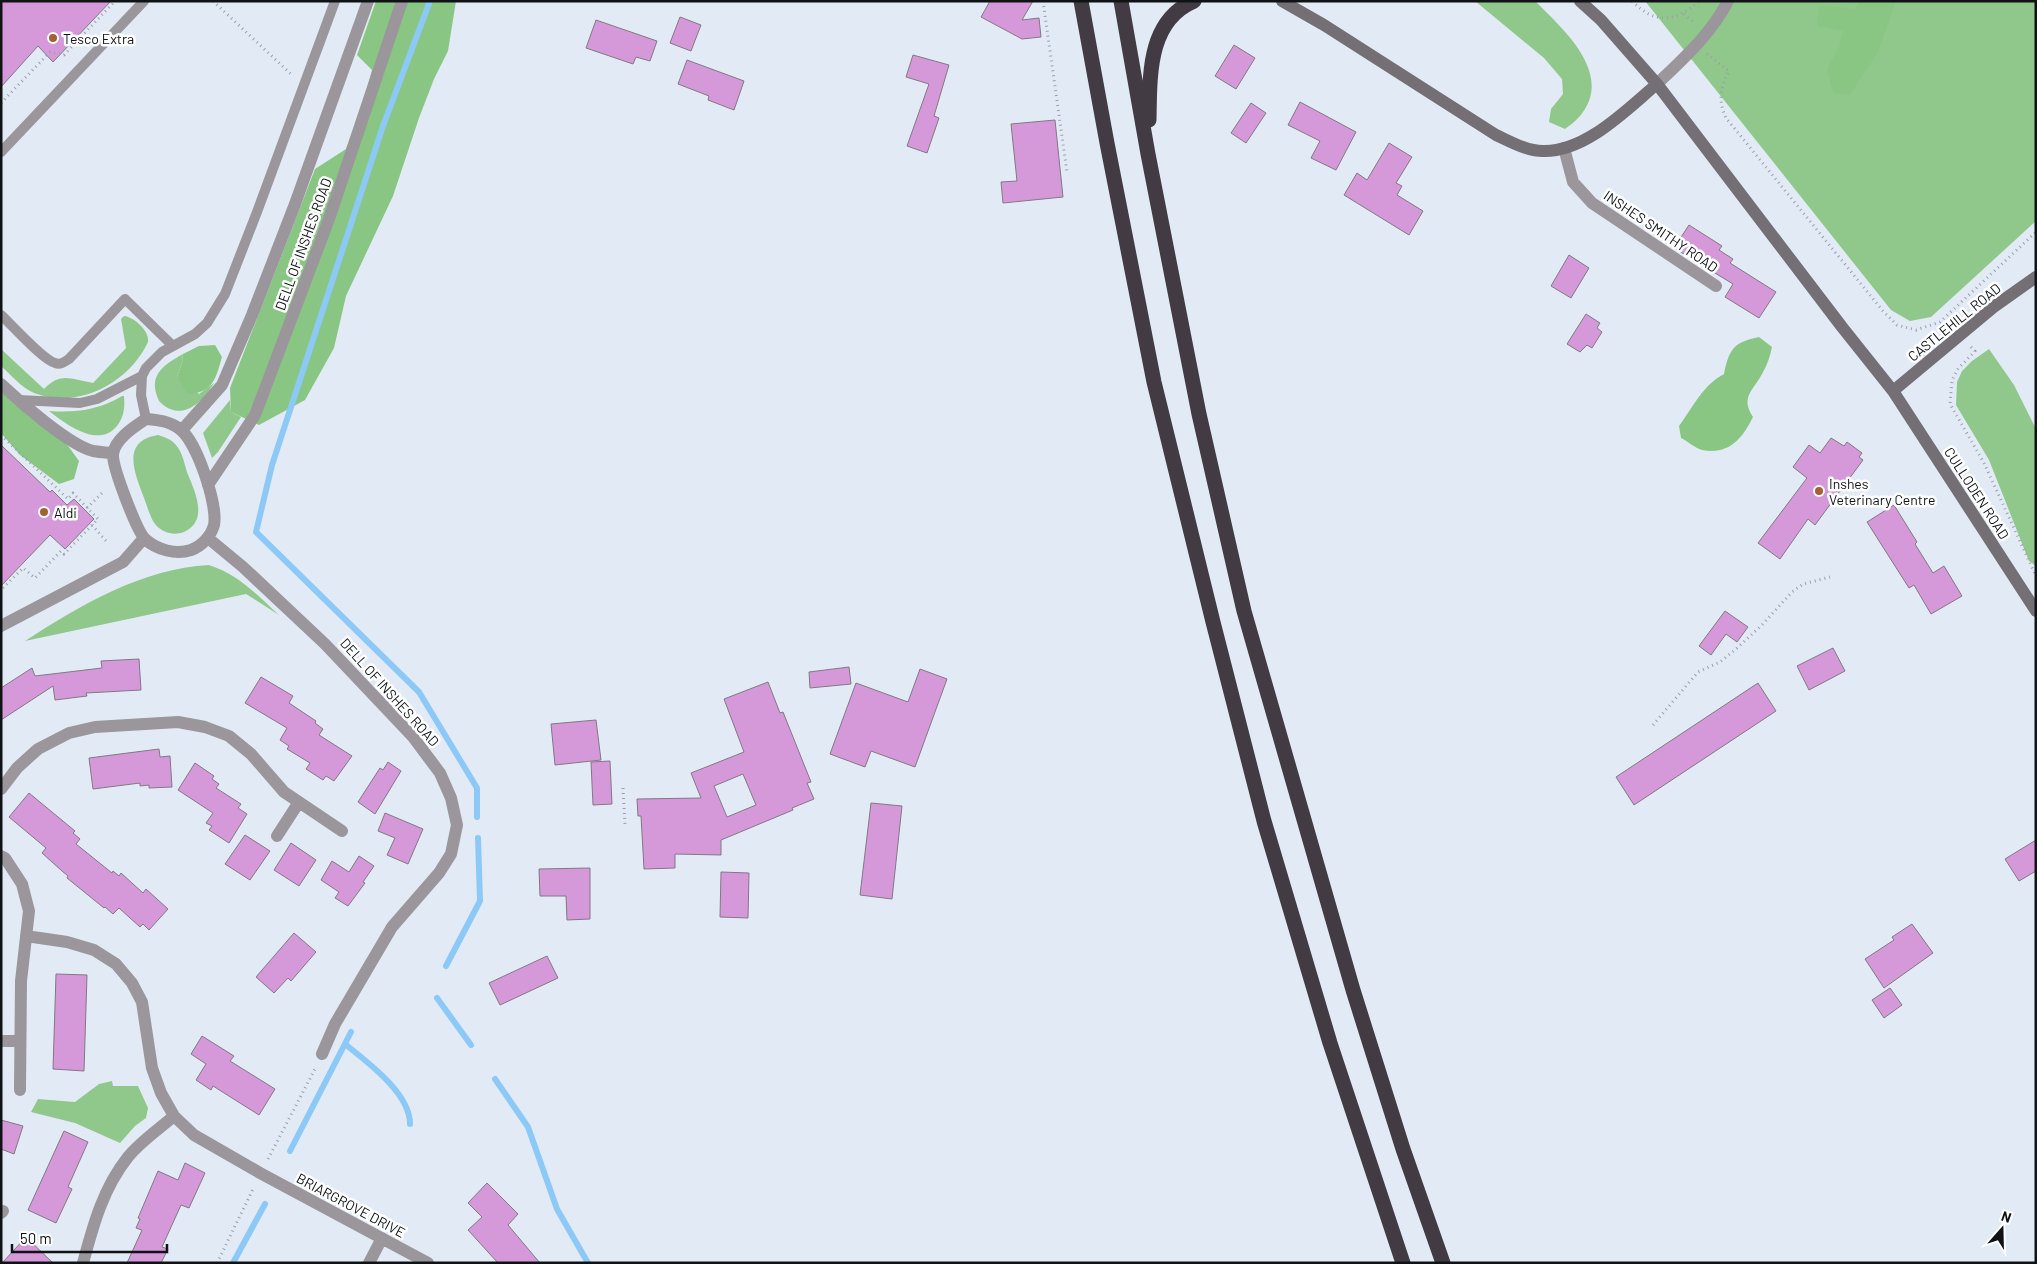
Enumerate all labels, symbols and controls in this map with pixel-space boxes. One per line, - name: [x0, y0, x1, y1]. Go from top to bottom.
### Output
- place label: Tesco Extra: [63, 30, 134, 47]
- marker: Tesco Extra: [47, 32, 59, 44]
- street label: DELL OF INSHES ROAD: [271, 176, 335, 312]
- street label: INSHES SMITHY ROAD: [1601, 187, 1721, 275]
- street label: CASTLEHILL ROAD: [1904, 279, 2004, 365]
- street label: CULLODEN ROAD: [1941, 444, 2013, 542]
- place label: Inshes Veterinary Centre: [1829, 475, 1935, 508]
- marker: Inshes Veterinary Centre: [1813, 485, 1825, 497]
- place label: Aldi: [54, 504, 77, 521]
- marker: Aldi: [38, 506, 50, 518]
- street label: DELL OF INSHES ROAD: [337, 634, 443, 750]
- street label: BRIARGROVE DRIVE: [294, 1169, 408, 1241]
- north arrow: [1977, 1204, 2027, 1254]
- text: N: [1999, 1207, 2014, 1226]
- scale bar: [12, 1222, 168, 1254]
- text: 50 m: [20, 1229, 52, 1247]

